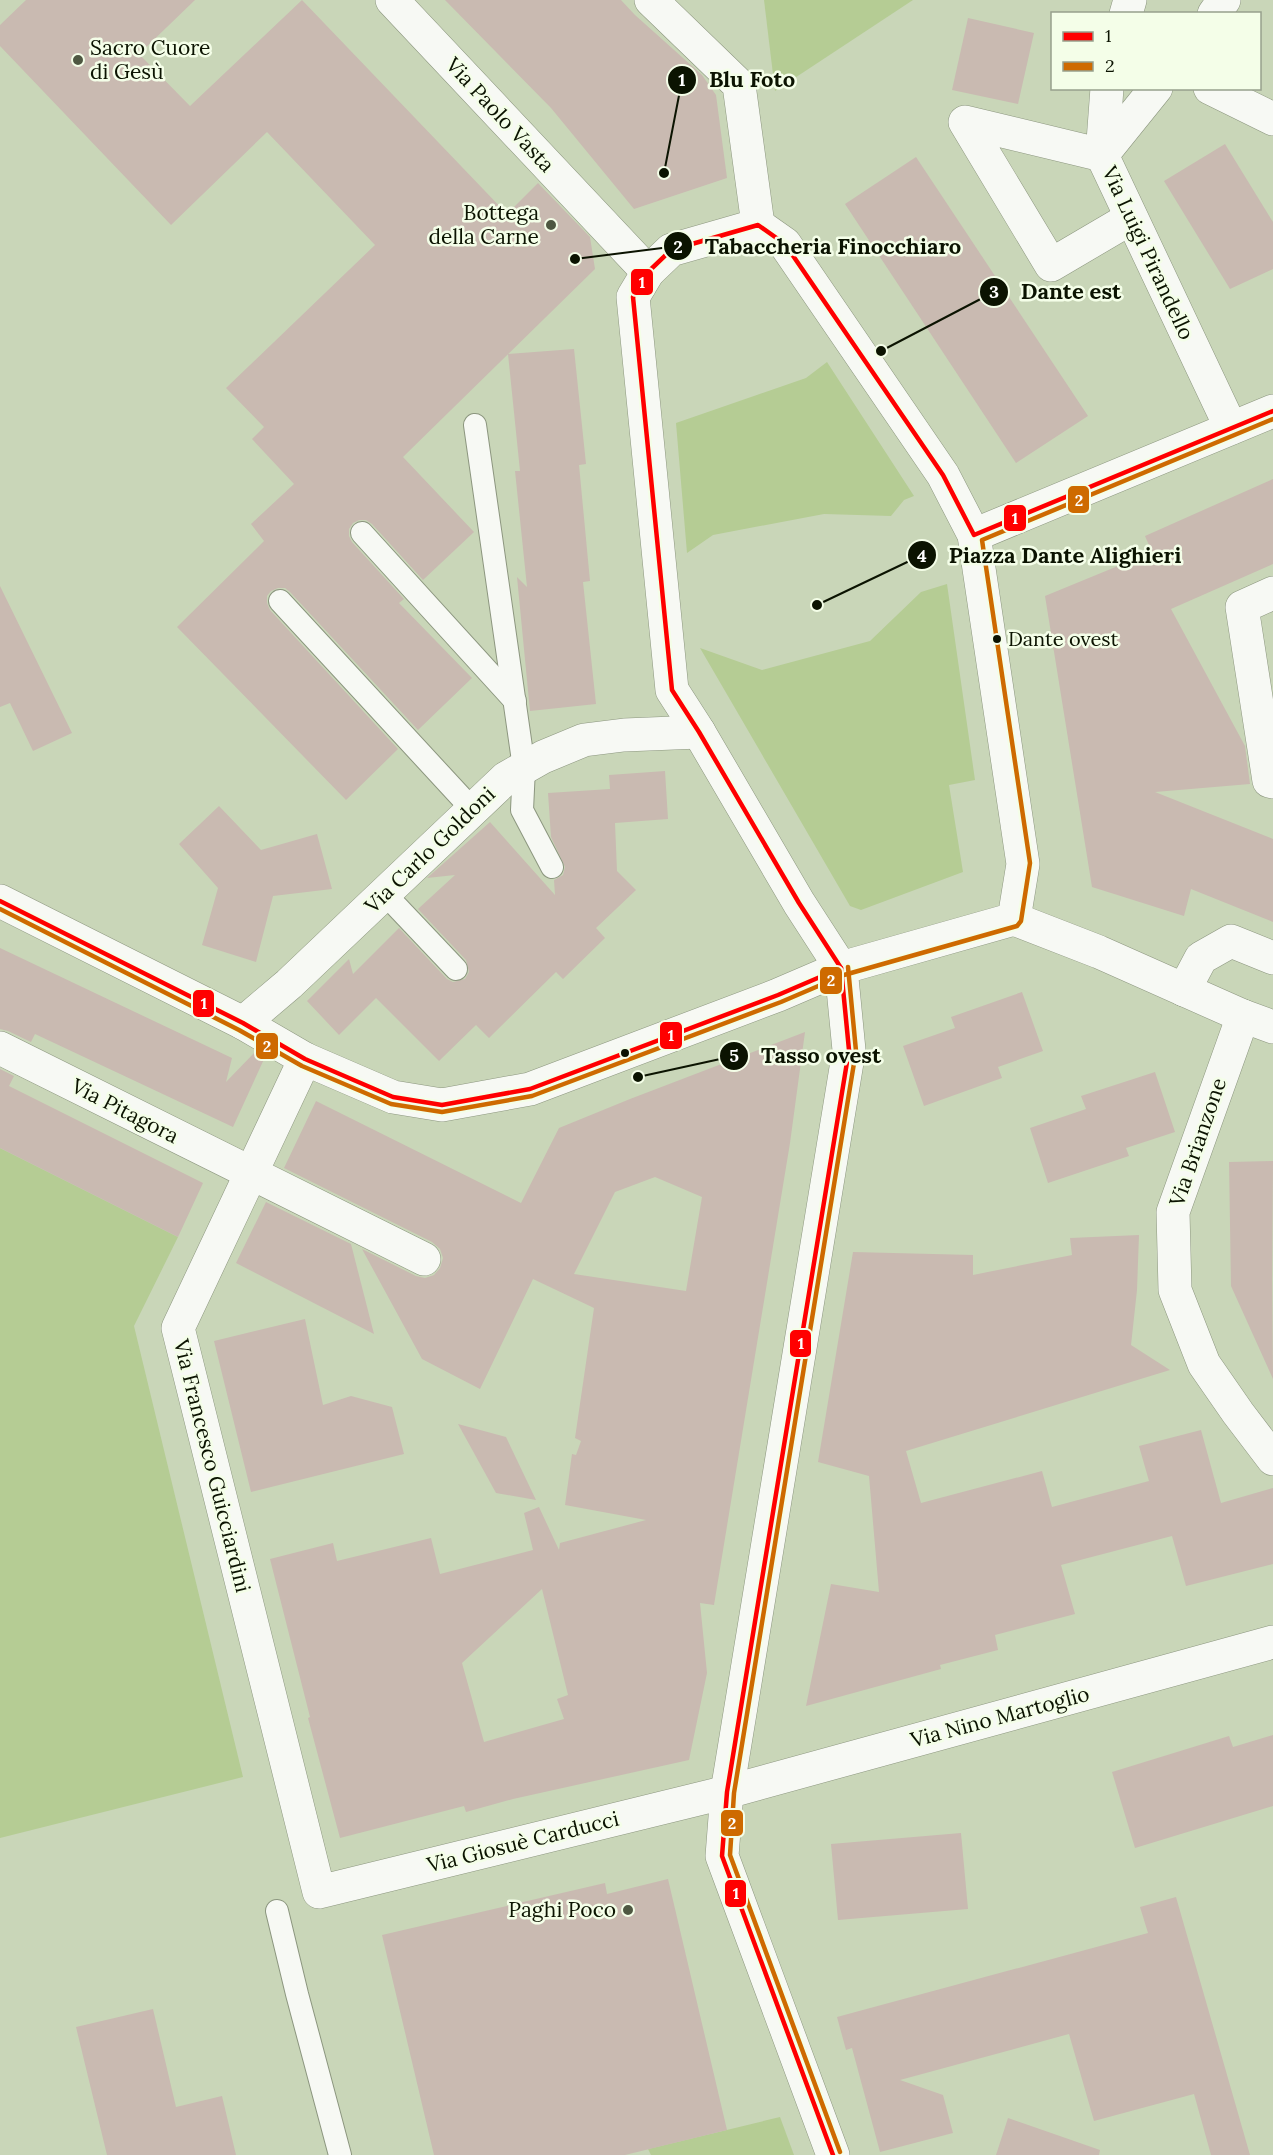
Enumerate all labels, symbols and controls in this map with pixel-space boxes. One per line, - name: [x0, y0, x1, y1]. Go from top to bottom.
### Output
- legend: [1051, 12, 1261, 90]
- text: 1: [1105, 24, 1112, 47]
- place label: Sacro Cuore di Gesù: [90, 34, 211, 85]
- street label: Via Paolo Vasta: [439, 51, 561, 178]
- marker: Sacro Cuore di Gesù: [71, 53, 85, 67]
- text: 2: [1105, 54, 1115, 77]
- callout: Blu Foto: [667, 60, 807, 100]
- text: Blu Foto: [709, 65, 795, 93]
- text: 1: [678, 68, 686, 91]
- street label: Via Luigi Pirandello: [1096, 161, 1201, 344]
- place label: Bottega della Carne: [429, 199, 539, 250]
- marker: Bottega della Carne: [544, 218, 558, 232]
- callout: Tabaccheria Finocchiaro: [663, 226, 973, 266]
- text: Tabaccheria Finocchiaro: [705, 232, 961, 260]
- text: 2: [673, 235, 683, 258]
- line badge: 1: [630, 268, 654, 296]
- text: 1: [639, 272, 645, 292]
- callout: Dante est: [979, 272, 1133, 312]
- text: Dante est: [1021, 277, 1122, 305]
- text: 3: [989, 280, 999, 303]
- line badge: 2: [1067, 485, 1090, 514]
- text: 2: [1075, 490, 1083, 510]
- line badge: 1: [1003, 504, 1027, 532]
- text: 1: [1012, 508, 1018, 528]
- callout: Piazza Dante Alighieri: [907, 535, 1193, 575]
- text: Piazza Dante Alighieri: [949, 541, 1181, 569]
- text: 4: [917, 544, 927, 567]
- place label: Dante ovest: [1008, 626, 1119, 651]
- marker: Dante ovest: [991, 633, 1003, 645]
- street label: Via Carlo Goldoni: [358, 780, 501, 919]
- line badge: 2: [819, 966, 843, 995]
- text: 2: [827, 970, 835, 990]
- line badge: 1: [192, 989, 215, 1018]
- text: 1: [201, 993, 207, 1013]
- line badge: 1: [659, 1021, 683, 1050]
- text: 1: [668, 1025, 674, 1045]
- line badge: 2: [255, 1032, 279, 1060]
- text: 2: [263, 1036, 271, 1056]
- callout: Tasso ovest: [719, 1036, 893, 1076]
- text: Tasso ovest: [761, 1041, 882, 1069]
- text: 5: [729, 1044, 739, 1067]
- unlabelled marker: [619, 1047, 631, 1059]
- street label: Via Pitagora: [66, 1071, 184, 1149]
- street label: Via Brianzone: [1163, 1074, 1232, 1211]
- line badge: 1: [789, 1329, 812, 1358]
- text: 1: [798, 1333, 804, 1353]
- street label: Via Francesco Guicciardini: [168, 1336, 257, 1595]
- street label: Via Nino Martoglio: [907, 1680, 1092, 1754]
- street label: Via Giosuè Carducci: [423, 1805, 622, 1879]
- line badge: 2: [720, 1809, 744, 1837]
- text: 2: [728, 1813, 736, 1833]
- line badge: 1: [724, 1879, 747, 1908]
- text: 1: [733, 1883, 739, 1903]
- place label: Paghi Poco: [508, 1896, 616, 1923]
- marker: Paghi Poco: [621, 1903, 635, 1917]

